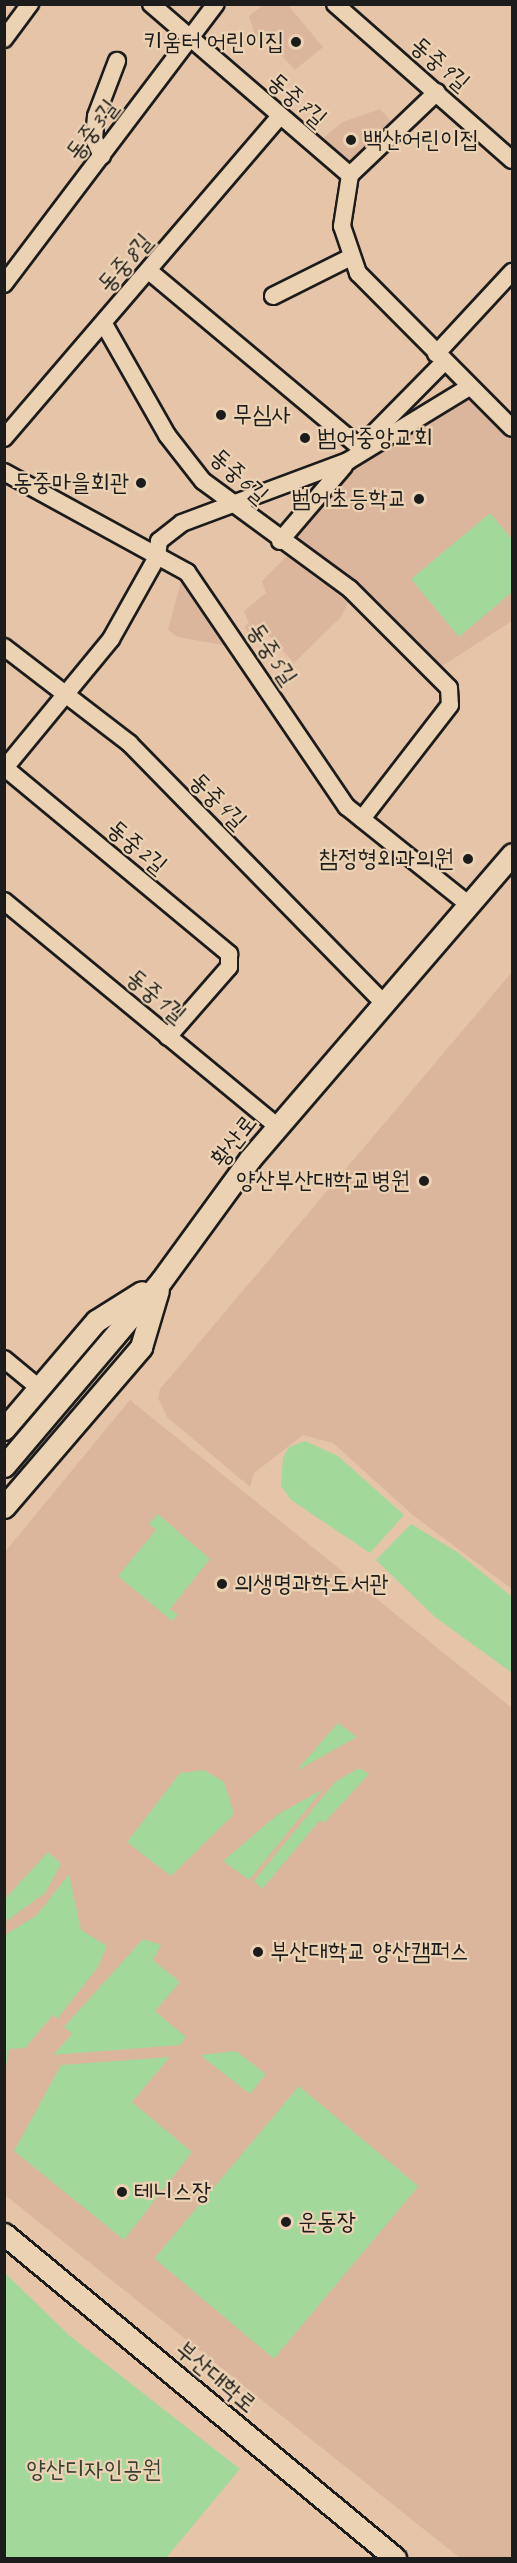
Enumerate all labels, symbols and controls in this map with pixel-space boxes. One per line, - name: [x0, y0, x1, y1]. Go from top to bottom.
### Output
- place label: 키움터 어린이집: [143, 28, 284, 56]
- street label: 동중9길: [405, 31, 475, 97]
- marker: 키움터 어린이집: [289, 35, 303, 49]
- street label: 동중7길: [262, 67, 332, 133]
- street label: 동중3길: [60, 94, 124, 166]
- place label: 백산어린이집: [363, 126, 479, 154]
- marker: 백산어린이집: [344, 133, 358, 147]
- street label: 동중8길: [92, 228, 158, 298]
- place label: 무심사: [233, 401, 291, 429]
- marker: 무심사: [214, 408, 228, 422]
- place label: 범어중앙교회: [317, 424, 433, 452]
- marker: 범어중앙교회: [298, 431, 312, 445]
- street label: 동중6길: [204, 442, 274, 510]
- place label: 동중마을회관: [13, 469, 129, 497]
- marker: 동중마을회관: [134, 476, 148, 490]
- place label: 범어초등학교: [291, 485, 407, 513]
- marker: 범어초등학교: [412, 492, 426, 506]
- street label: 동중5길: [241, 617, 303, 691]
- street label: 동중4길: [184, 767, 252, 835]
- street label: 동중2길: [101, 814, 173, 880]
- place label: 참정형외과의원: [319, 845, 454, 873]
- marker: 참정형외과의원: [459, 850, 477, 868]
- street label: 동중1길: [120, 963, 192, 1029]
- street label: 황산로: [205, 1109, 263, 1173]
- place label: 양산부산대학교병원: [236, 1167, 410, 1195]
- marker: 양산부산대학교병원: [415, 1172, 433, 1190]
- place label: 의생명과학도서관: [234, 1570, 388, 1598]
- marker: 의생명과학도서관: [215, 1577, 229, 1591]
- place label: 부산대학교 양산캠퍼스: [270, 1938, 469, 1966]
- marker: 부산대학교 양산캠퍼스: [251, 1945, 265, 1959]
- place label: 테니스장: [134, 2178, 211, 2206]
- marker: 테니스장: [115, 2185, 129, 2199]
- place label: 운동장: [298, 2208, 356, 2236]
- marker: 운동장: [279, 2215, 293, 2229]
- street label: 부산대학로: [170, 2335, 262, 2419]
- park label: 양산디자인공원: [26, 2456, 162, 2484]

